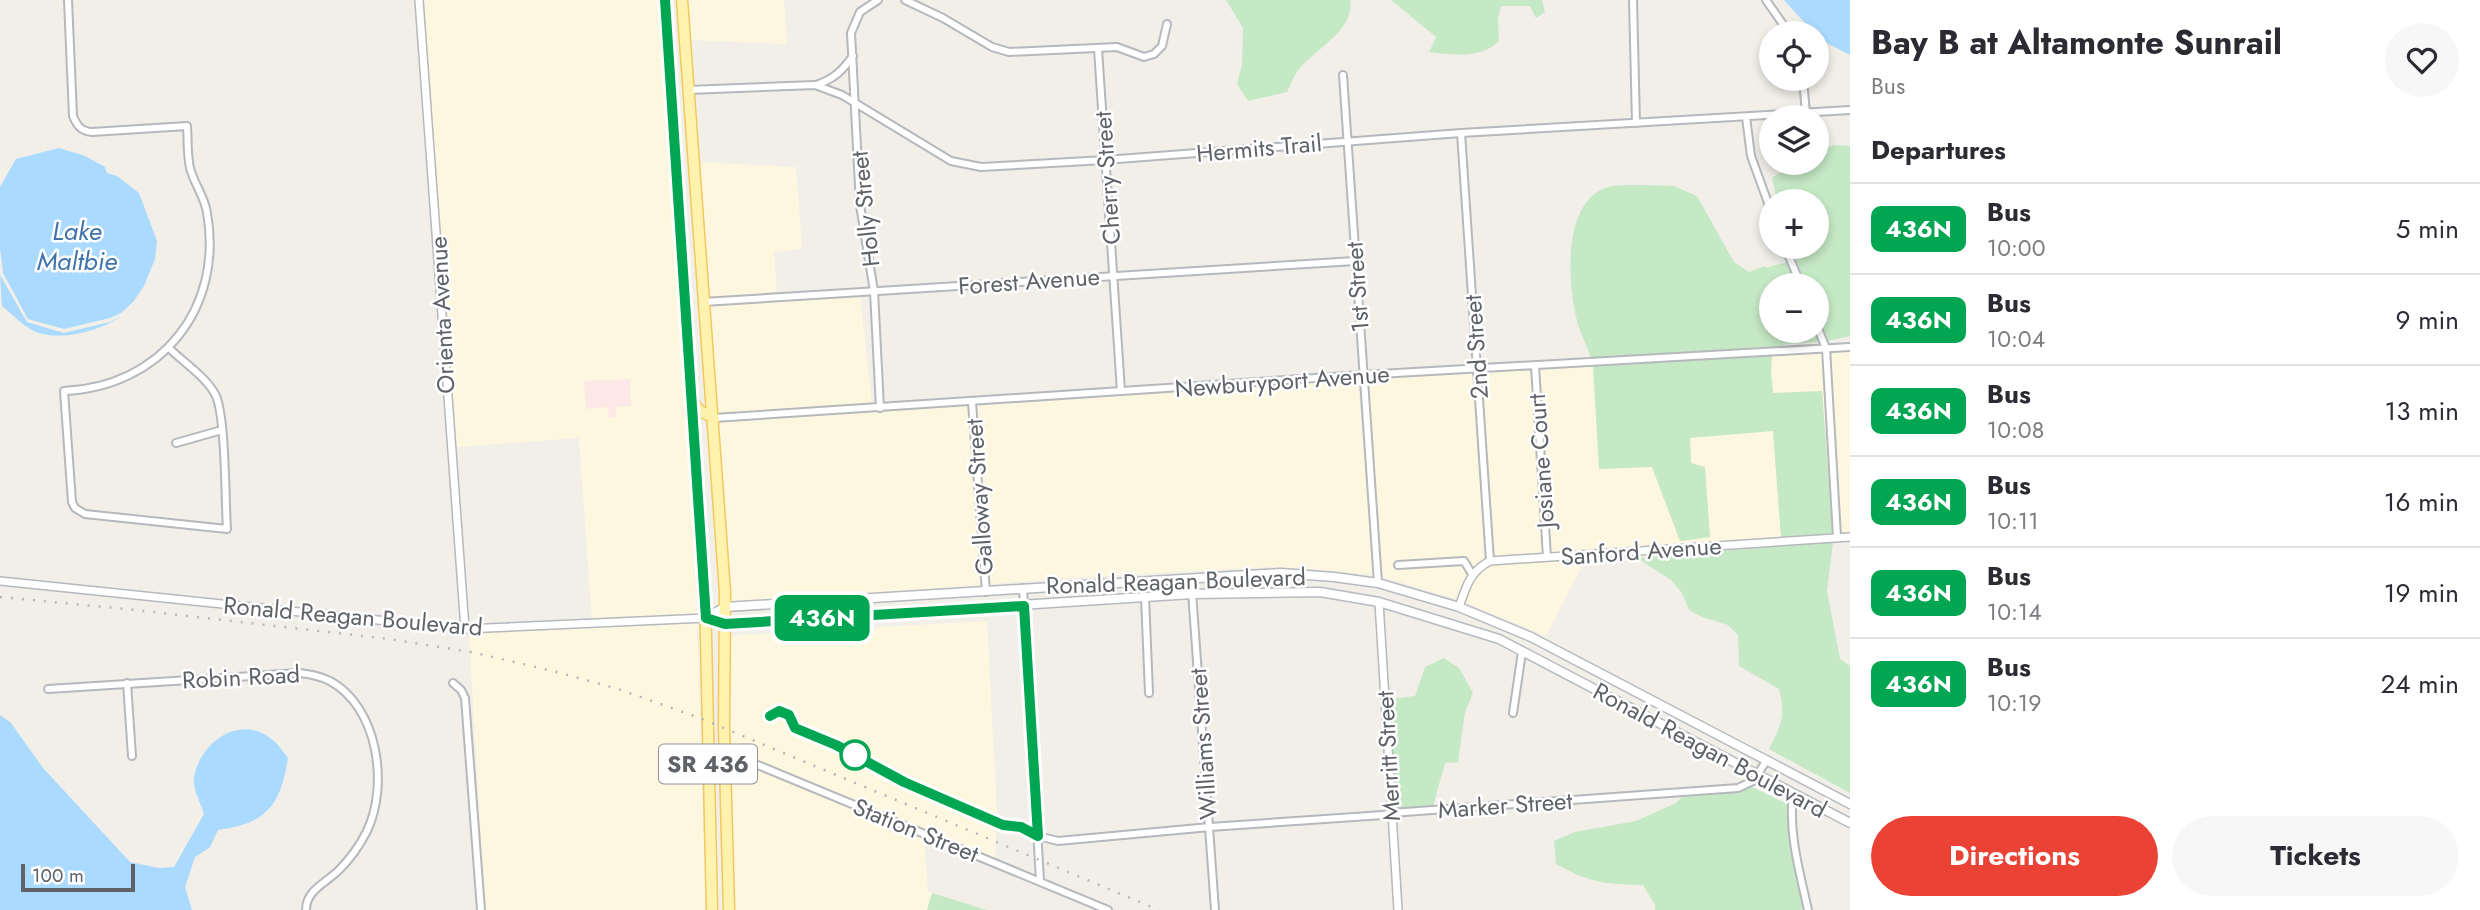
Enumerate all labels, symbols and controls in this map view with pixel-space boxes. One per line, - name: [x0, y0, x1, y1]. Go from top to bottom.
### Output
- text: Bay B at Altamonte Sunrail: [1871, 19, 2282, 66]
- map controls: [1759, 21, 1829, 343]
- button: locate: [1759, 21, 1829, 91]
- button: heart: [2385, 23, 2459, 97]
- text: Bus: [1871, 69, 1905, 103]
- button: layers: [1759, 105, 1829, 175]
- street label: Cherry Street: [1085, 110, 1129, 246]
- street label: Hermits Trail: [1195, 125, 1323, 171]
- text: Departures: [1871, 131, 2006, 169]
- street label: Holly Street: [841, 149, 888, 269]
- button: +: [1759, 189, 1829, 259]
- text: Bus: [1987, 193, 2031, 231]
- text: 5 min: [2396, 210, 2459, 248]
- text: 436N: [1885, 211, 1952, 246]
- water label: Lake Maltbie: [37, 212, 117, 280]
- text: 10:00: [1987, 231, 2045, 265]
- street label: Orienta Avenue: [420, 235, 464, 395]
- street label: 1st Street: [1336, 240, 1378, 333]
- street label: Forest Avenue: [957, 259, 1101, 303]
- button: −: [1759, 273, 1829, 343]
- text: Bus: [1987, 284, 2031, 322]
- street label: 2nd Street: [1455, 293, 1497, 400]
- text: 9 min: [2396, 301, 2459, 339]
- text: 436N: [1885, 302, 1952, 337]
- text: 10:04: [1987, 322, 2045, 356]
- street label: Newburyport Avenue: [1173, 356, 1391, 406]
- text: Bus: [1987, 375, 2031, 413]
- street label: Josiane Court: [1519, 392, 1563, 532]
- text: 13 min: [2385, 392, 2459, 430]
- text: 436N: [1885, 393, 1952, 428]
- text: 10:08: [1987, 413, 2044, 447]
- street label: Galloway Street: [956, 417, 1002, 576]
- text: Bus: [1987, 466, 2031, 504]
- text: 16 min: [2384, 483, 2459, 521]
- text: 436N: [1885, 484, 1952, 519]
- text: 10:11: [1987, 504, 2039, 538]
- street label: Sanford Avenue: [1559, 528, 1723, 574]
- text: Bus: [1987, 557, 2031, 595]
- street label: Ronald Reagan Boulevard: [1045, 559, 1307, 603]
- text: 19 min: [2384, 574, 2459, 612]
- text: 436N: [1885, 575, 1952, 610]
- street label: Ronald Reagan Boulevard: [222, 587, 484, 645]
- line badge: 436N: [773, 595, 871, 641]
- text: 10:14: [1987, 595, 2042, 629]
- text: 436N: [789, 600, 855, 635]
- text: Bus: [1987, 648, 2031, 686]
- street label: Robin Road: [181, 656, 301, 698]
- text: 24 min: [2381, 665, 2459, 703]
- text: 436N: [1885, 666, 1952, 701]
- street label: Williams Street: [1180, 667, 1226, 821]
- street label: Ronald Reagan Boulevard: [1587, 673, 1833, 827]
- text: 10:19: [1987, 686, 2041, 720]
- street label: Merritt Street: [1367, 690, 1409, 822]
- unlabelled marker: [840, 740, 870, 770]
- road number: SR 436: [659, 744, 757, 784]
- street label: Marker Street: [1437, 783, 1574, 827]
- street label: Station Street: [848, 789, 984, 871]
- button: Directions: [1871, 816, 2158, 896]
- button: Tickets: [2172, 816, 2459, 896]
- scale bar: [21, 861, 135, 893]
- text: 100 m: [32, 862, 84, 889]

